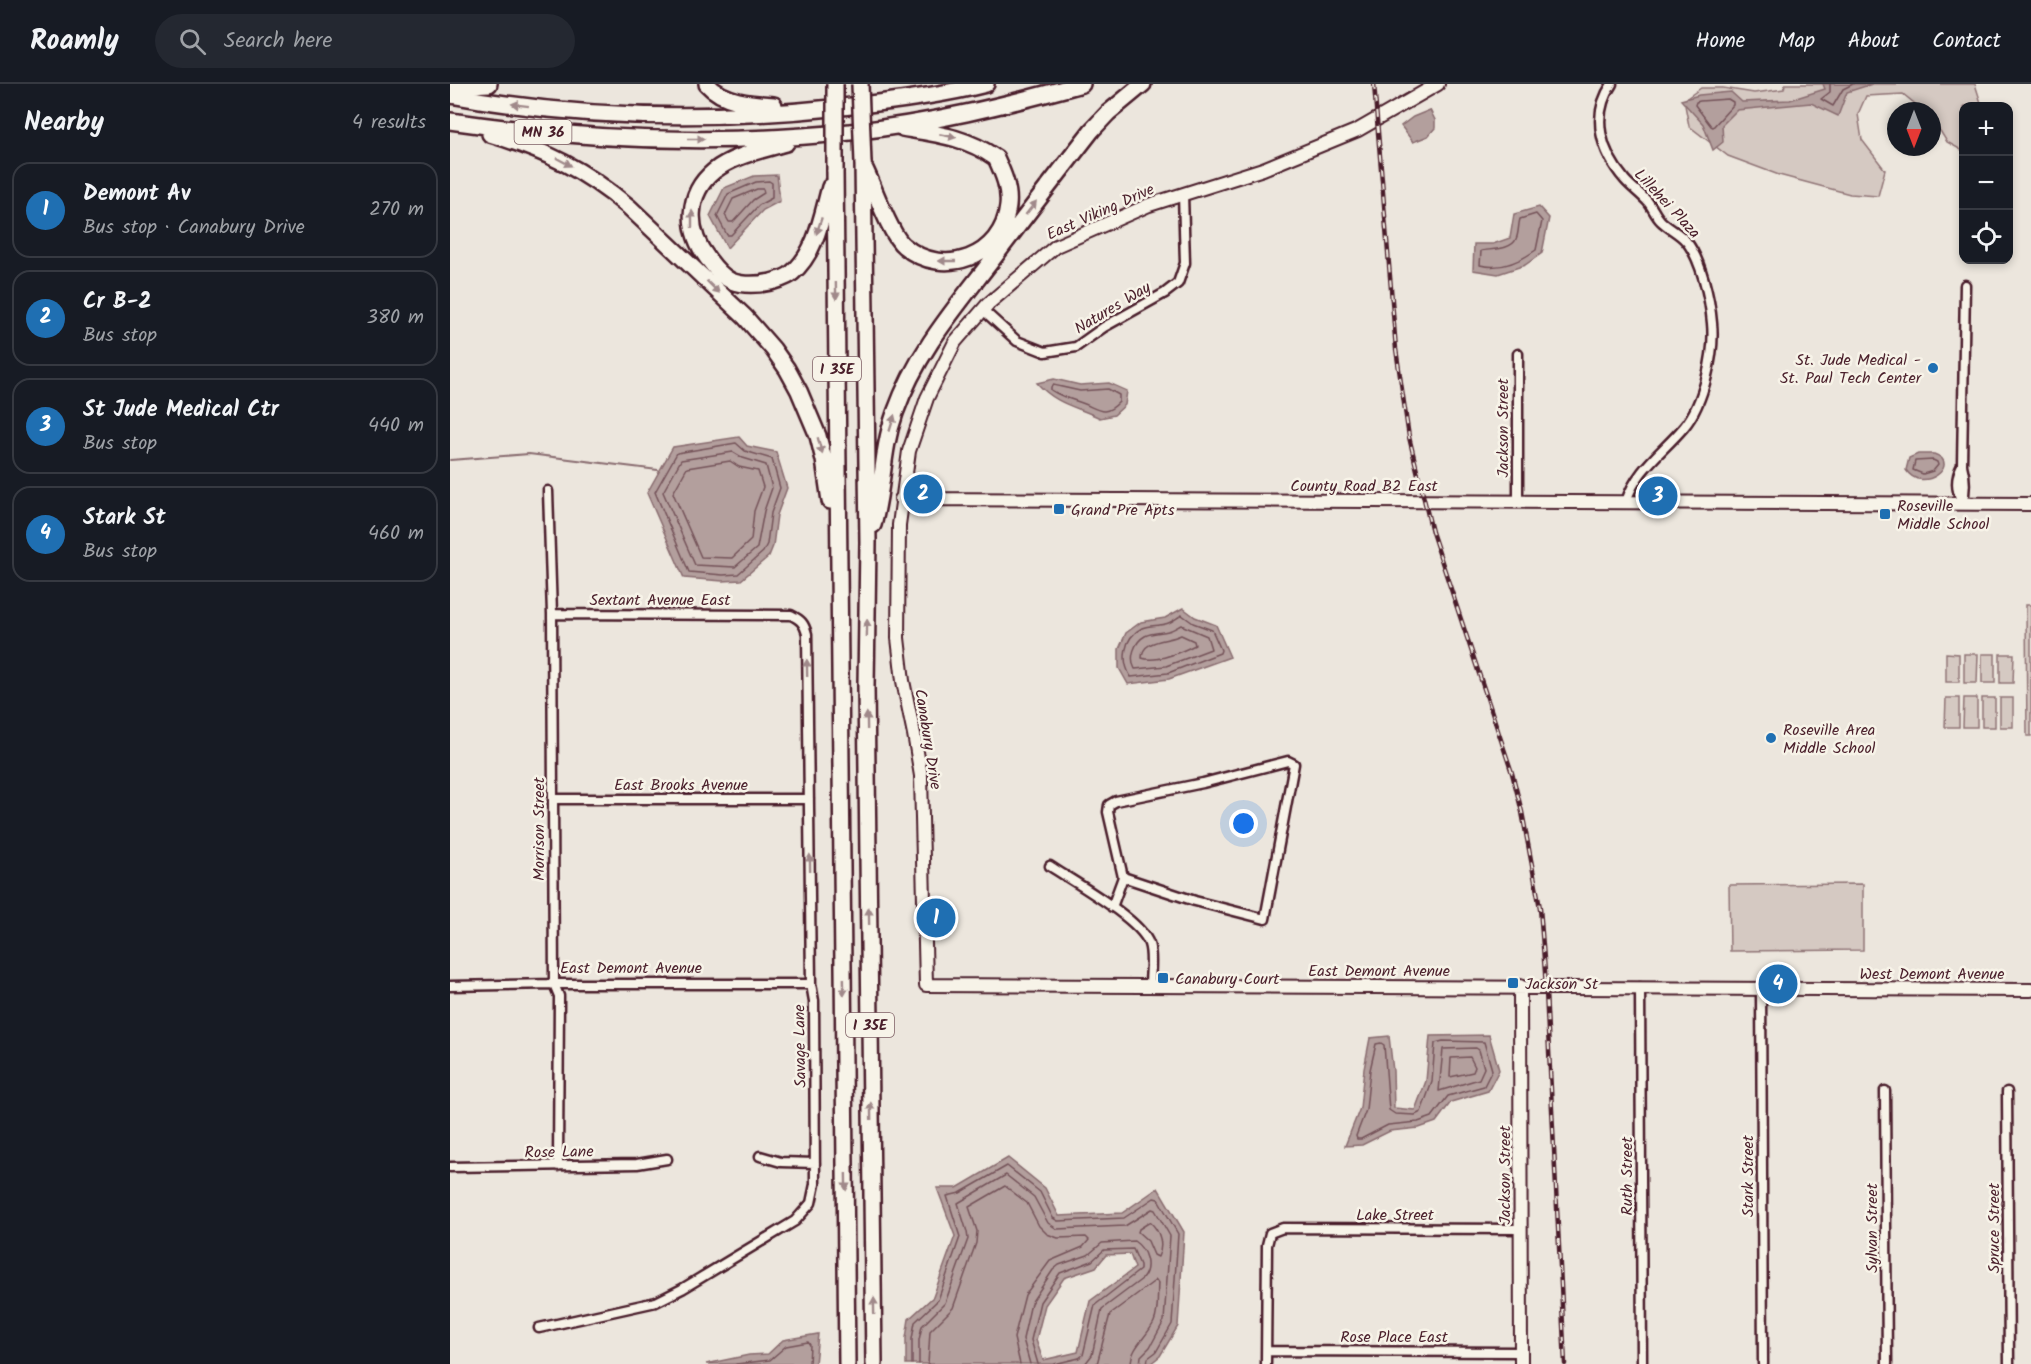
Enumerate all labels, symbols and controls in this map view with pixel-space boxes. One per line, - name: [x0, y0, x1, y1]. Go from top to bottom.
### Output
- search box: [155, 14, 575, 68]
- text: Roamly: [30, 19, 119, 64]
- text: Search here: [224, 24, 332, 59]
- icon: search: [176, 25, 209, 58]
- text: Home: [1696, 25, 1745, 58]
- text: Map: [1778, 25, 1815, 58]
- text: About: [1848, 25, 1899, 58]
- text: Contact: [1932, 25, 2001, 58]
- one-way arrow: [510, 100, 529, 110]
- text: Nearby: [24, 102, 104, 144]
- north arrow: [1887, 102, 1941, 156]
- map controls: [1959, 102, 2013, 264]
- button: +: [1959, 102, 2013, 156]
- text: 4 results: [352, 107, 426, 139]
- road number: MN 36: [514, 120, 572, 144]
- one-way arrow: [938, 132, 957, 141]
- one-way arrow: [686, 134, 705, 144]
- button: −: [1959, 156, 2013, 210]
- one-way arrow: [556, 157, 573, 167]
- street label: Lillehei Plaza: [1628, 163, 1706, 245]
- text: Demont Av: [83, 177, 190, 212]
- street label: East Viking Drive: [1043, 177, 1159, 247]
- text: 1: [42, 194, 49, 226]
- text: 270 m: [369, 194, 424, 226]
- one-way arrow: [1025, 201, 1037, 216]
- one-way arrow: [687, 210, 697, 229]
- button: locate: [1959, 210, 2013, 264]
- text: Bus stop · Canabury Drive: [83, 212, 305, 244]
- one-way arrow: [814, 217, 823, 235]
- one-way arrow: [937, 256, 956, 266]
- street label: Natures Way: [1070, 275, 1156, 341]
- one-way arrow: [705, 280, 720, 293]
- one-way arrow: [831, 282, 841, 301]
- text: Cr B-2: [83, 285, 151, 320]
- text: 2: [40, 302, 51, 334]
- text: 380 m: [367, 302, 424, 334]
- text: Bus stop: [83, 320, 157, 352]
- place label: St. Jude Medical - St. Paul Tech Center: [1780, 348, 1923, 391]
- road number: I 35E: [813, 357, 861, 381]
- marker: St. Jude Medical - St. Paul Tech Center: [1926, 361, 1940, 375]
- street label: Jackson Street: [1491, 378, 1516, 478]
- text: St Jude Medical Ctr: [83, 393, 279, 428]
- text: 3: [40, 410, 51, 442]
- text: 440 m: [368, 410, 424, 442]
- one-way arrow: [888, 414, 897, 432]
- text: Bus stop: [83, 428, 157, 460]
- one-way arrow: [816, 437, 826, 455]
- pin: 2: [904, 472, 942, 516]
- street label: County Road B2 East: [1290, 474, 1439, 499]
- pin: 3: [1638, 474, 1678, 518]
- place label: Roseville Middle School: [1897, 494, 1990, 537]
- place label: Grand Pre Apts: [1071, 498, 1175, 523]
- text: Stark St: [83, 501, 166, 536]
- marker: Grand Pre Apts: [1052, 502, 1066, 516]
- marker: Roseville Middle School: [1878, 507, 1892, 521]
- text: 4: [40, 518, 51, 550]
- text: 460 m: [368, 518, 424, 550]
- text: Bus stop: [83, 536, 157, 568]
- street label: Sextant Avenue East: [590, 588, 731, 613]
- one-way arrow: [862, 618, 872, 637]
- one-way arrow: [802, 659, 812, 678]
- street label: Canabury Drive: [907, 687, 948, 791]
- one-way arrow: [862, 711, 872, 730]
- place label: Roseville Area Middle School: [1783, 718, 1876, 761]
- marker: Roseville Area Middle School: [1764, 731, 1778, 745]
- street label: East Brooks Avenue: [614, 773, 748, 798]
- street label: Morrison Street: [527, 776, 552, 881]
- your location: [1229, 809, 1258, 838]
- one-way arrow: [805, 853, 815, 872]
- pin: 1: [916, 896, 956, 940]
- one-way arrow: [864, 906, 874, 925]
- street label: East Demont Avenue: [560, 956, 702, 981]
- street label: East Demont Avenue: [1308, 959, 1450, 984]
- pin: 4: [1758, 962, 1798, 1006]
- street label: West Demont Avenue: [1860, 962, 2004, 987]
- place label: Canabury Court: [1175, 967, 1280, 992]
- marker: Canabury Court: [1156, 971, 1170, 985]
- place label: Jackson St: [1525, 972, 1599, 997]
- marker: Jackson St: [1506, 976, 1520, 990]
- one-way arrow: [839, 977, 849, 996]
- street label: Savage Lane: [787, 1004, 814, 1088]
- road number: I 35E: [846, 1013, 894, 1037]
- one-way arrow: [866, 1101, 876, 1120]
- street label: Jackson Street: [1493, 1125, 1518, 1225]
- street label: Stark Street: [1736, 1134, 1761, 1217]
- street label: Ruth Street: [1615, 1136, 1640, 1215]
- street label: Rose Lane: [524, 1139, 594, 1166]
- one-way arrow: [841, 1172, 851, 1191]
- street label: Sylvan Street: [1860, 1182, 1885, 1273]
- street label: Spruce Street: [1982, 1182, 2007, 1273]
- street label: Lake Street: [1356, 1203, 1435, 1228]
- one-way arrow: [869, 1296, 878, 1315]
- street label: Rose Place East: [1340, 1325, 1449, 1350]

